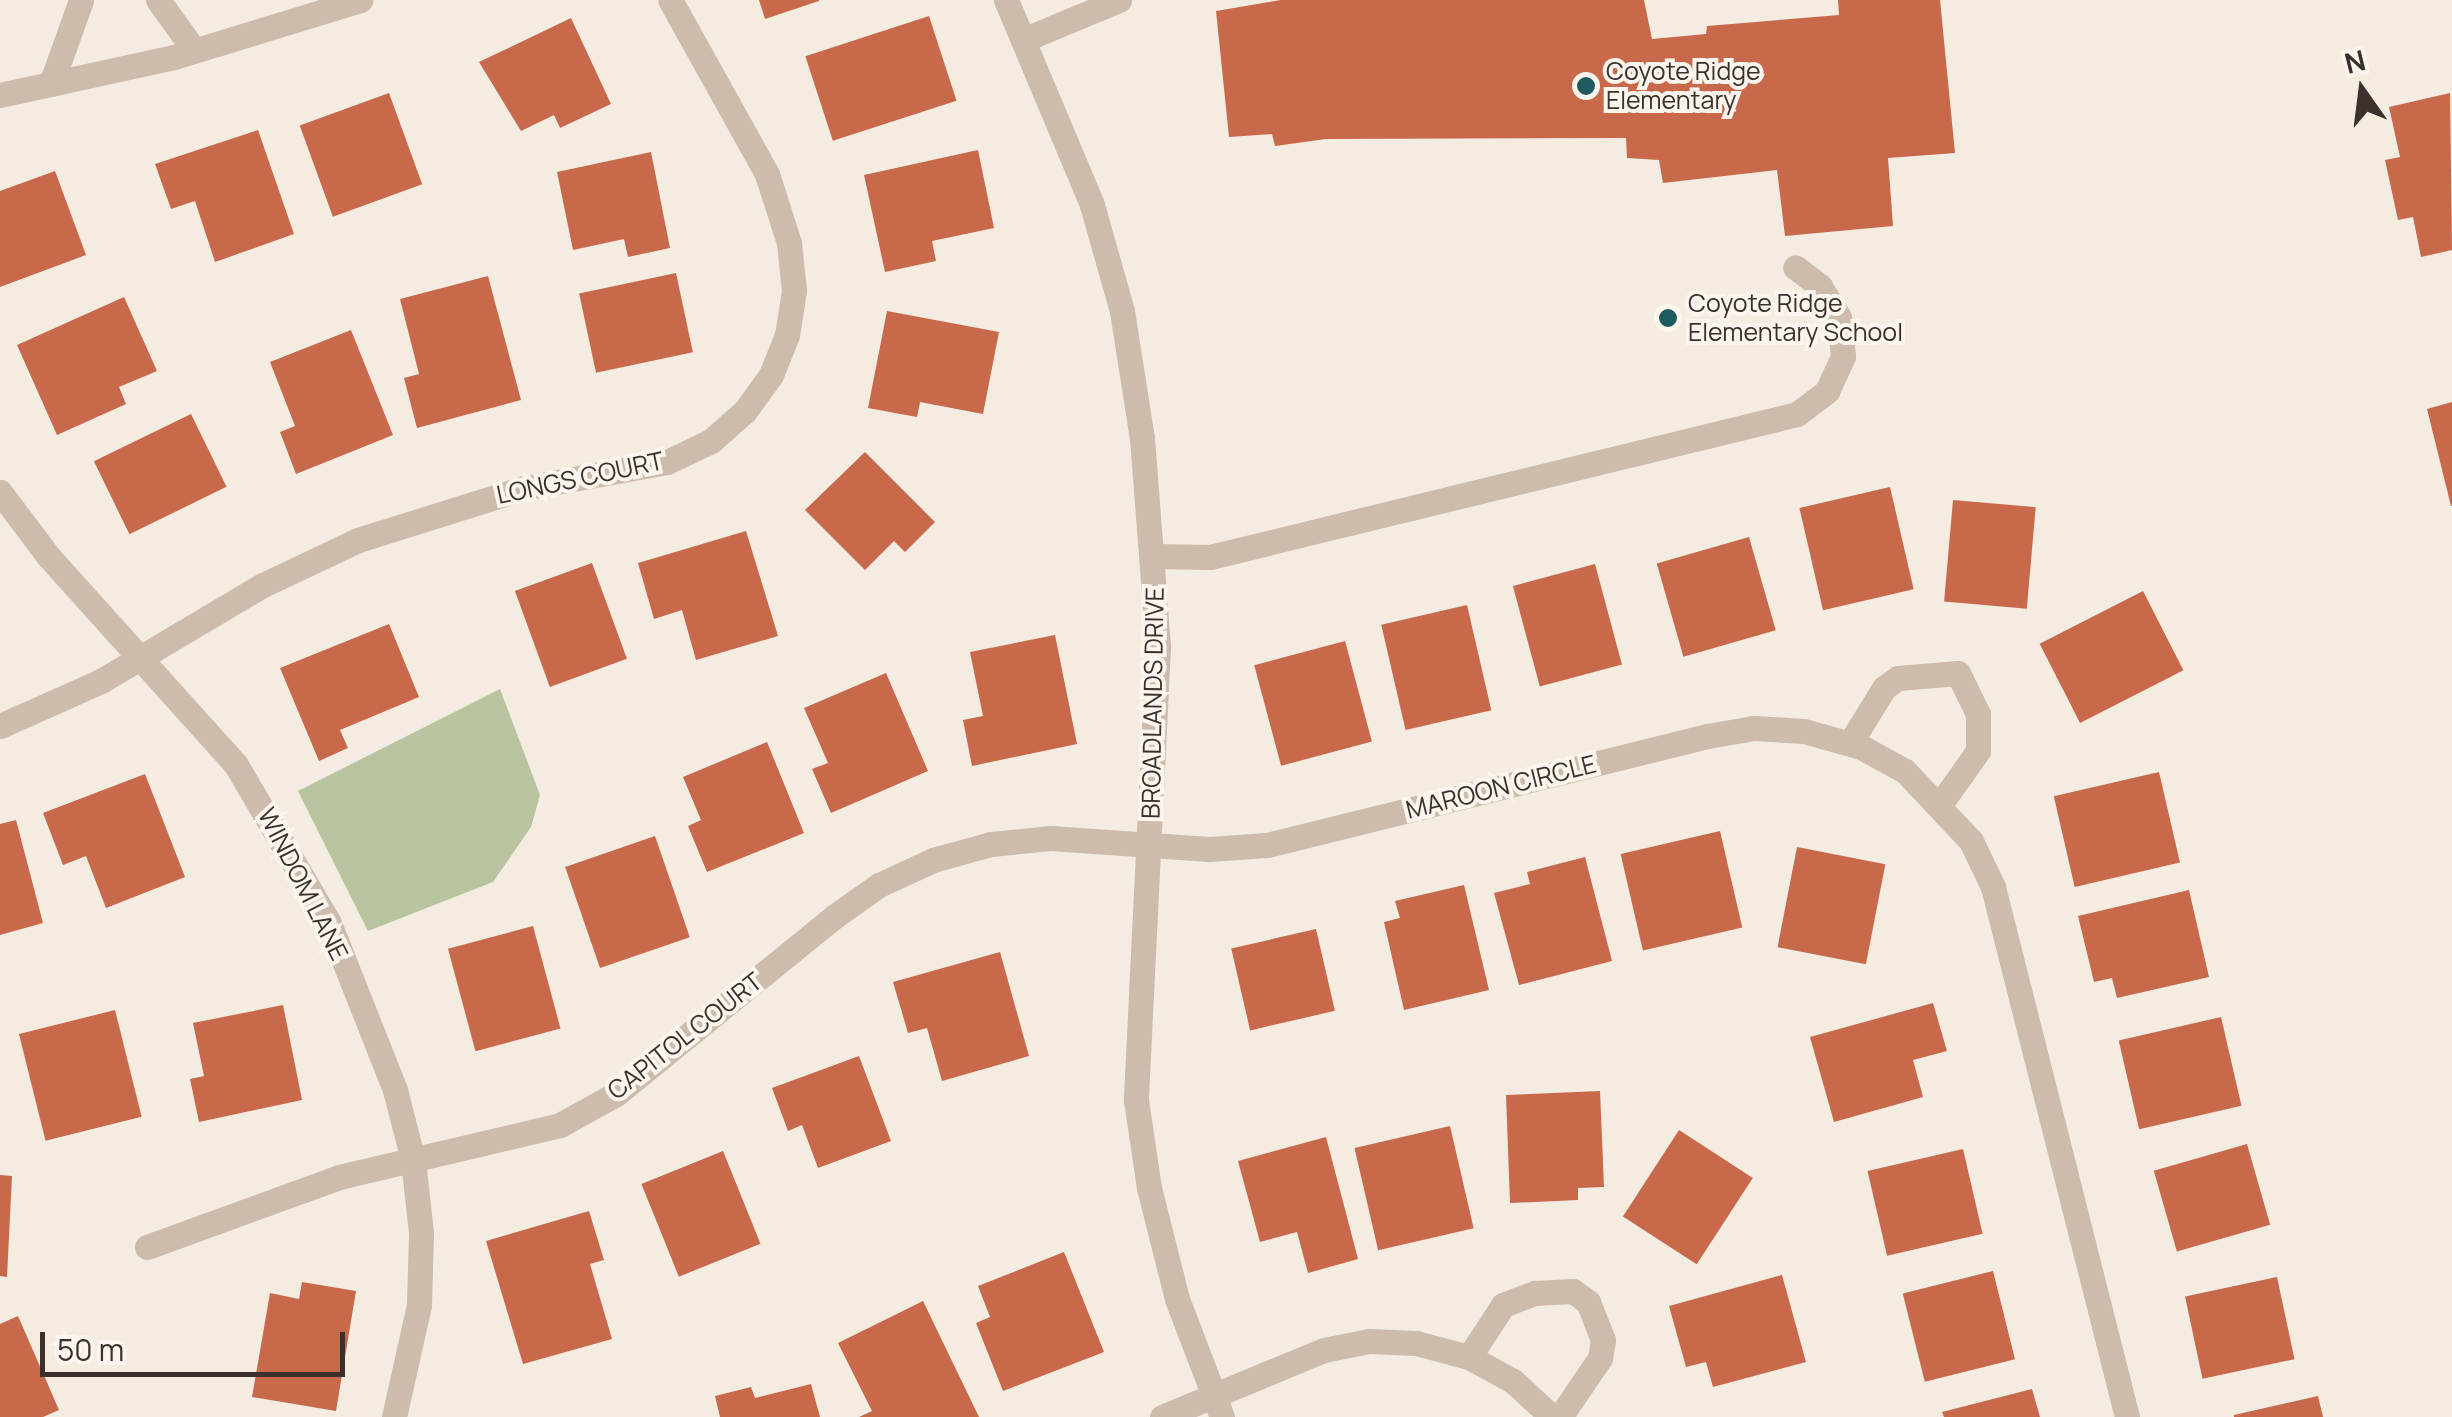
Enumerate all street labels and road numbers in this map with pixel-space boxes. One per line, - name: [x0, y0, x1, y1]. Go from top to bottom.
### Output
- street label: LONGS COURT: [494, 446, 666, 510]
- street label: BROADLANDS DRIVE: [1136, 587, 1170, 819]
- street label: MAROON CIRCLE: [1403, 749, 1599, 825]
- street label: WINDOM LANE: [252, 803, 354, 965]
- street label: CAPITOL COURT: [601, 966, 769, 1106]

